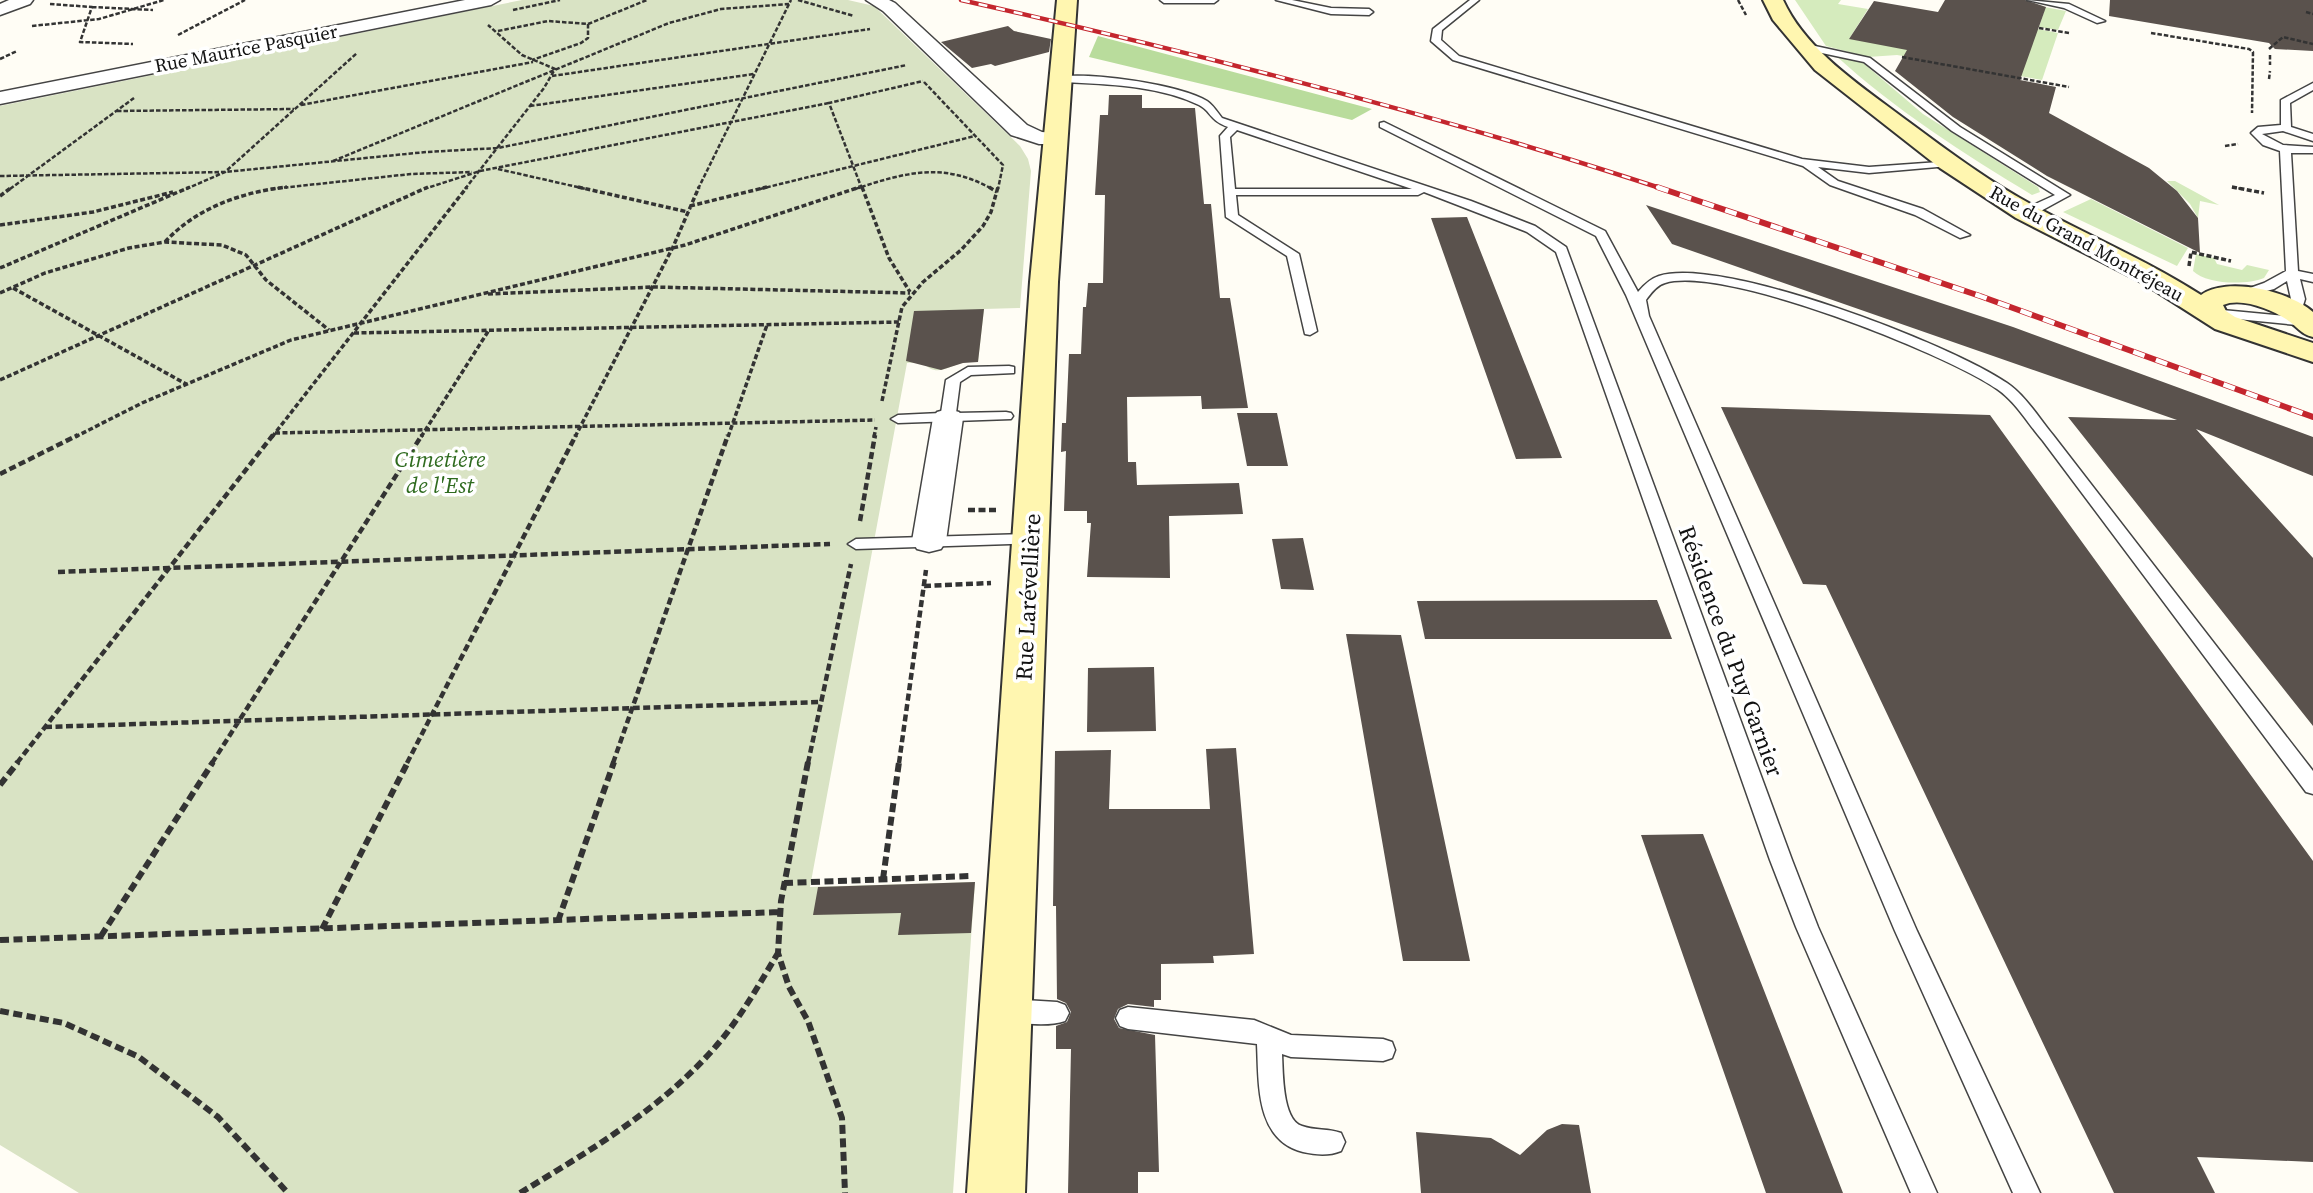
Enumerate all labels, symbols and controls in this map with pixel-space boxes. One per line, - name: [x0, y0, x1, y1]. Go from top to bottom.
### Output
- street label: Rue Maurice Pasquier: [152, 18, 340, 78]
- street label: Rue du Grand Montréjeau: [1985, 179, 2189, 307]
- park label: Cimetière de l'Est: [395, 443, 486, 501]
- street label: Rue Larévellière: [1008, 513, 1048, 681]
- street label: Résidence du Puy Garnier: [1671, 521, 1791, 781]

